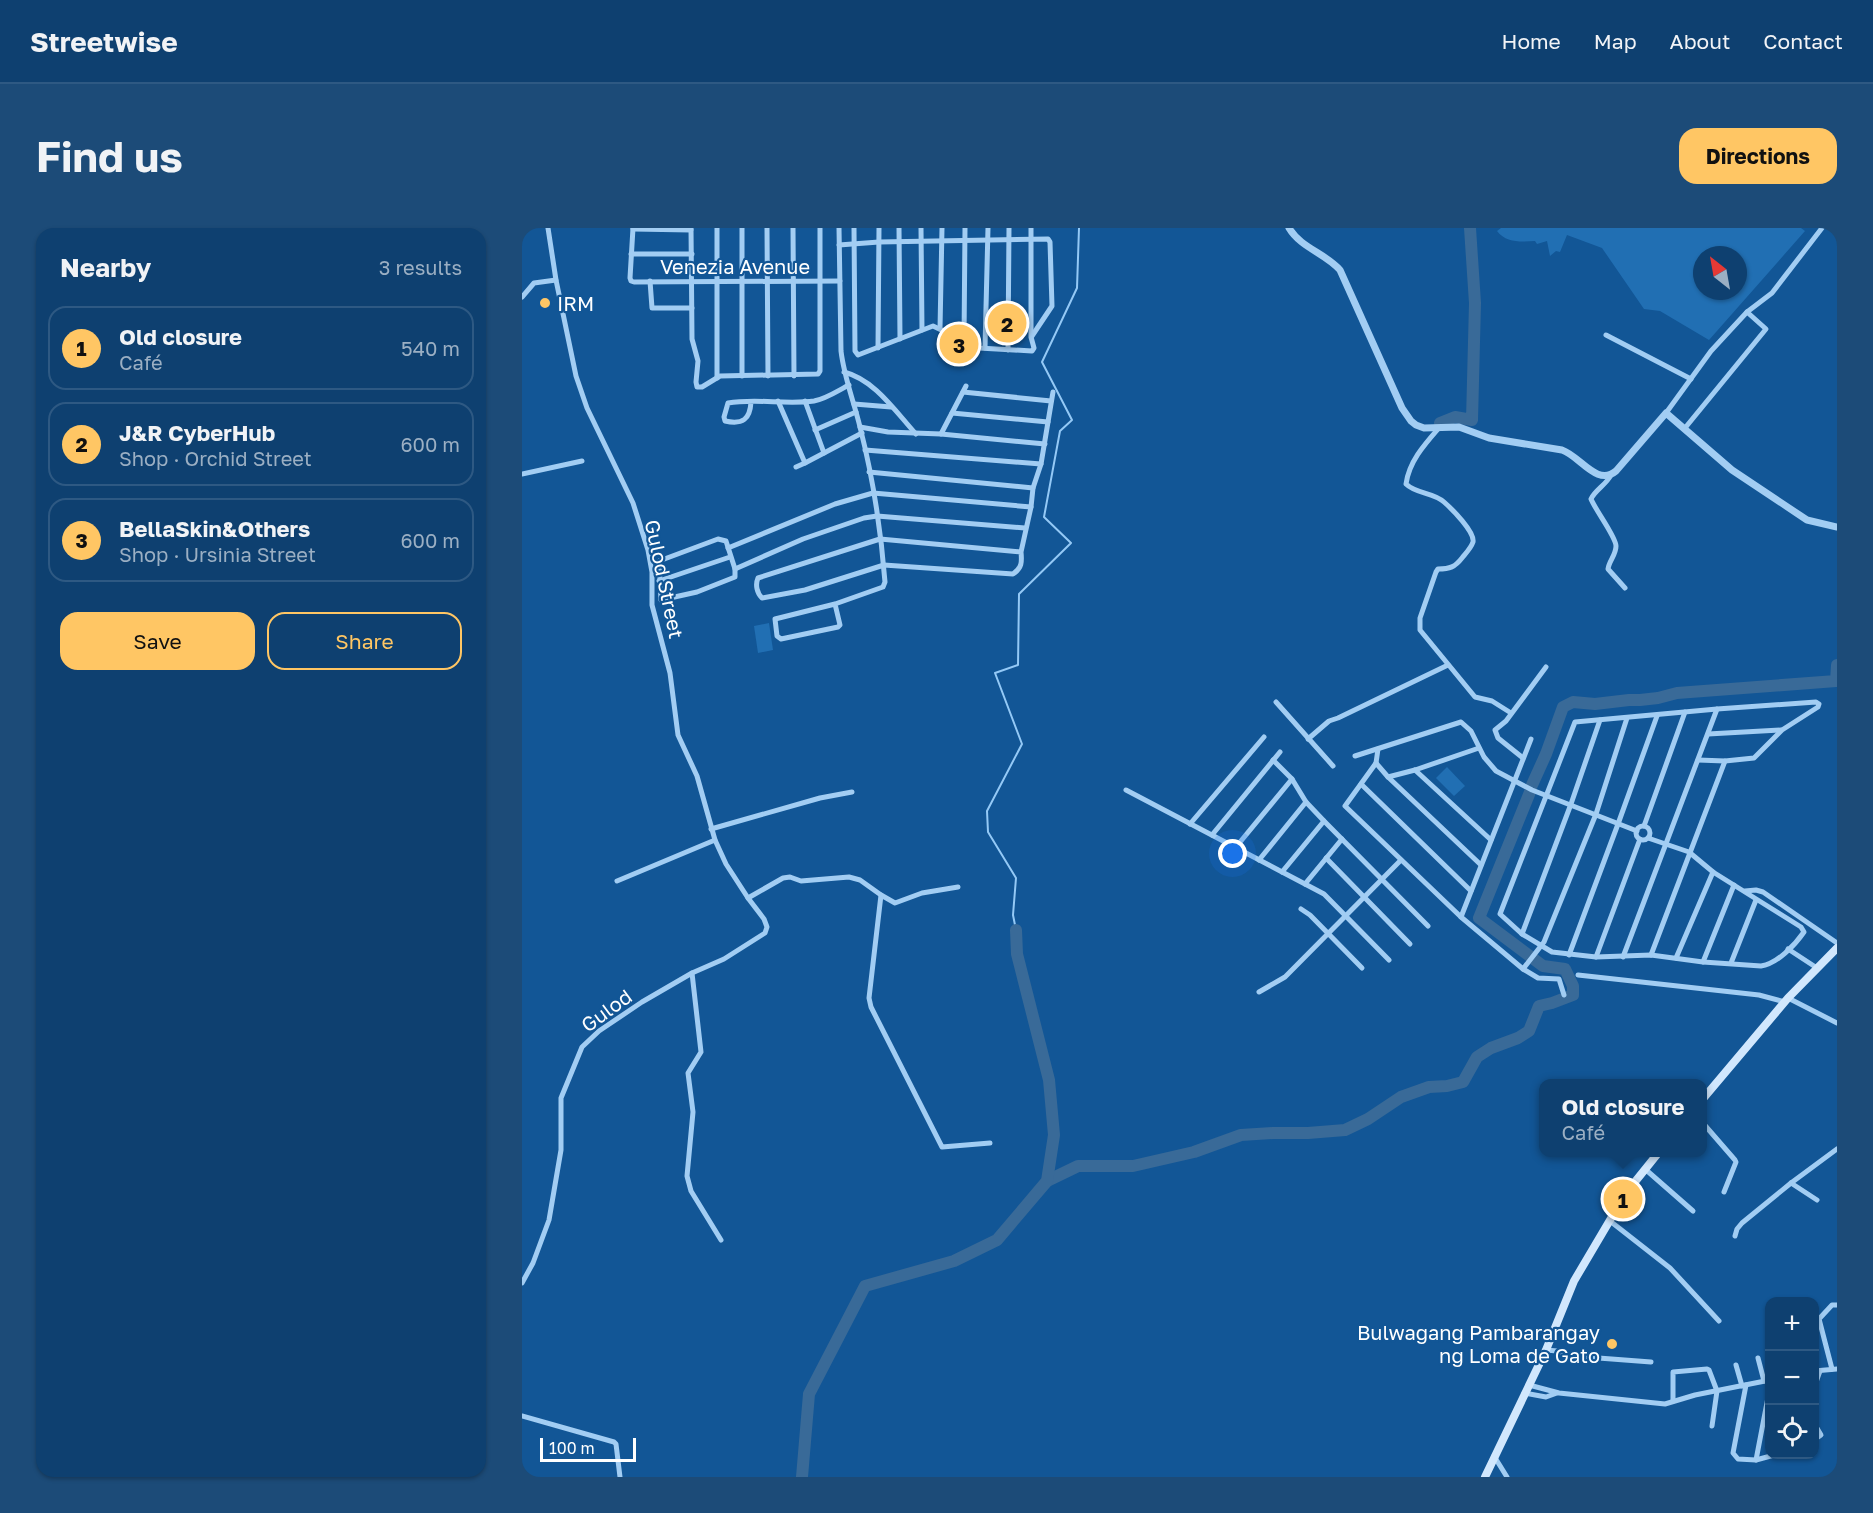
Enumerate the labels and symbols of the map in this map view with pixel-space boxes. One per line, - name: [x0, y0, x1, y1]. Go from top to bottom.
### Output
- north arrow: [1693, 246, 1747, 300]
- street label: Venezia Avenue: [660, 254, 810, 278]
- place label: IRM: [557, 291, 594, 315]
- marker: IRM: [538, 296, 552, 310]
- pin: 2: [988, 300, 1026, 346]
- pin: 3: [940, 322, 978, 366]
- street label: Gulod Street: [641, 517, 689, 641]
- your location: [1218, 839, 1247, 868]
- street label: Gulod: [576, 984, 636, 1036]
- pin: 1: [1604, 1176, 1642, 1222]
- place label: Bulwagang Pambarangay ng Loma de Gato: [1357, 1320, 1600, 1367]
- marker: Bulwagang Pambarangay ng Loma de Gato: [1605, 1337, 1619, 1351]
- scale bar: [540, 1435, 636, 1462]

